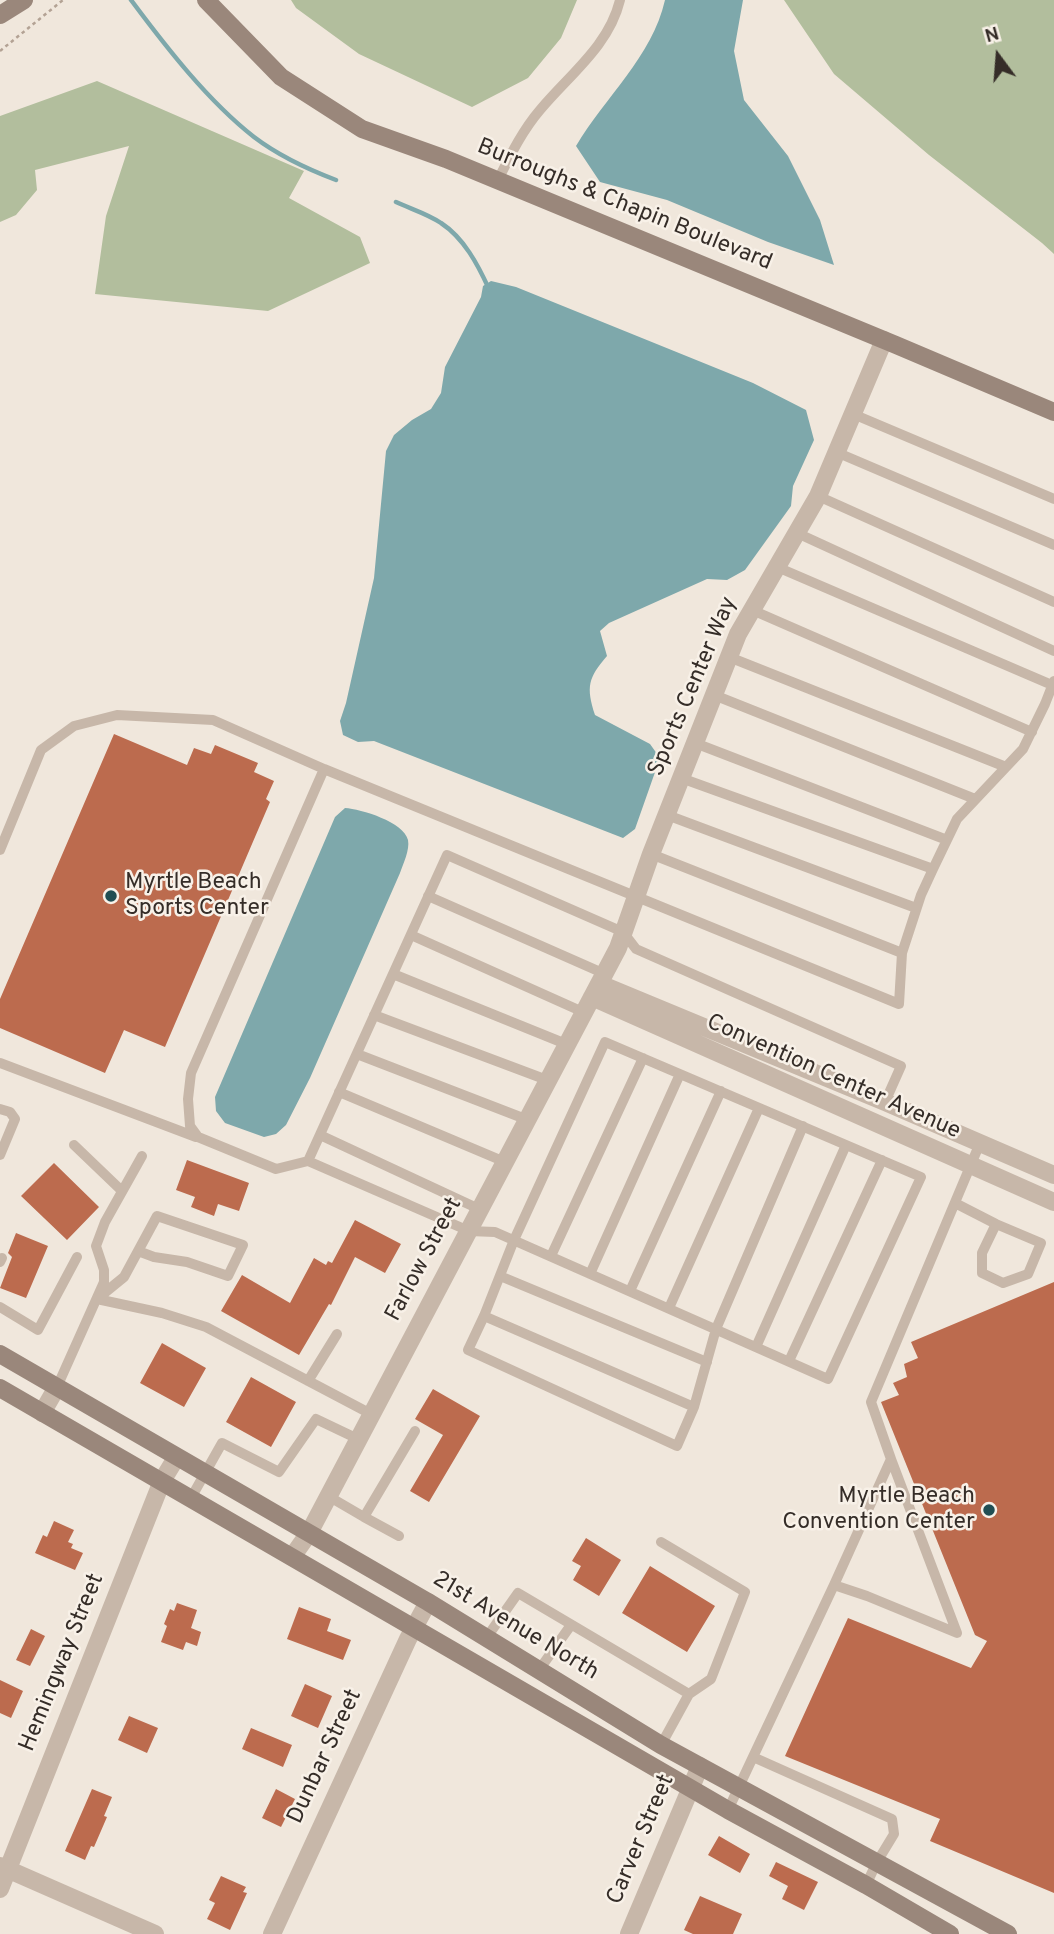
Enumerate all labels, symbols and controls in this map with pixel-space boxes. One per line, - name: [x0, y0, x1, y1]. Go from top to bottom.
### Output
- north arrow: [963, 21, 1033, 91]
- text: N: [982, 22, 1002, 49]
- street label: Burroughs & Chapin Boulevard: [472, 134, 776, 278]
- street label: Sports Center Way: [644, 593, 744, 781]
- place label: Myrtle Beach Sports Center: [125, 869, 269, 923]
- marker: Myrtle Beach Sports Center: [103, 888, 119, 904]
- street label: Convention Center Avenue: [702, 1009, 964, 1147]
- street label: Farlow Street: [381, 1193, 469, 1327]
- place label: Myrtle Beach Convention Center: [782, 1483, 975, 1537]
- marker: Myrtle Beach Convention Center: [981, 1502, 997, 1518]
- street label: 21st Avenue North: [427, 1567, 603, 1687]
- street label: Hemingway Street: [15, 1570, 111, 1756]
- street label: Dunbar Street: [283, 1685, 369, 1829]
- street label: Carver Street: [602, 1771, 682, 1909]

